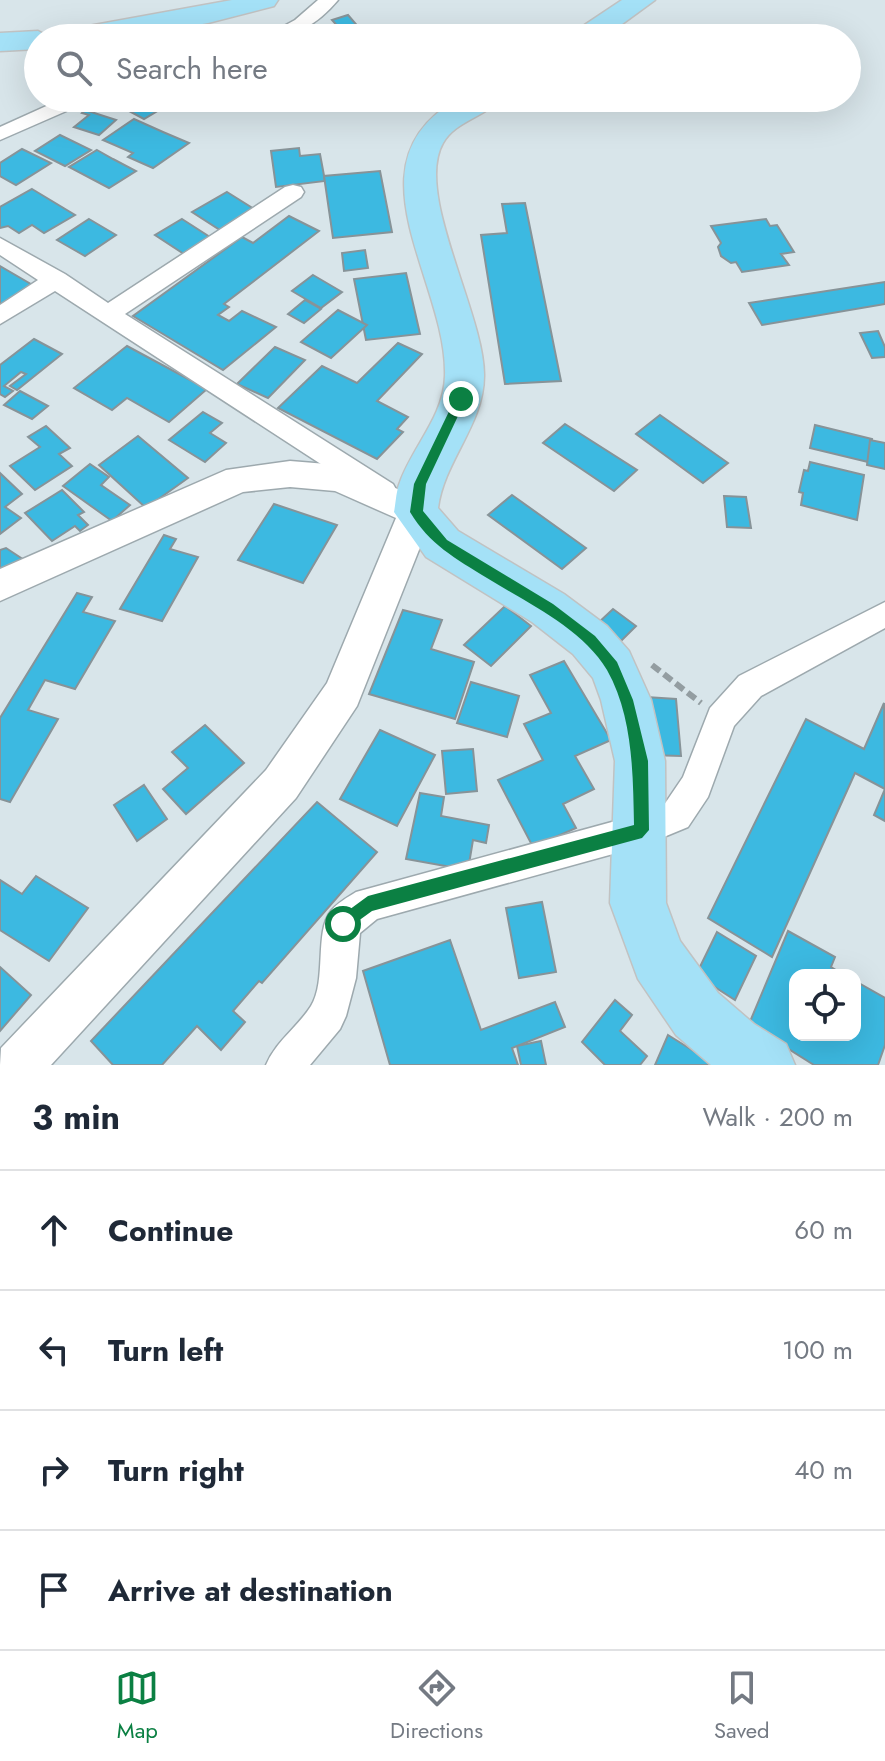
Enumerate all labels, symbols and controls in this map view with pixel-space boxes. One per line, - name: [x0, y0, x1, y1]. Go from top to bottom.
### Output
- search box: [24, 24, 861, 112]
- icon: search: [52, 46, 96, 90]
- text: Search here: [116, 47, 268, 90]
- route end: [443, 381, 479, 417]
- route start: [325, 906, 361, 942]
- map controls: [789, 969, 861, 1041]
- button: locate: [789, 969, 861, 1041]
- text: 3 min: [32, 1093, 120, 1142]
- text: Walk · 200 m: [702, 1098, 853, 1136]
- icon: ahead: [32, 1208, 76, 1252]
- text: Continue: [108, 1209, 234, 1252]
- text: 60 m: [794, 1211, 853, 1249]
- icon: left: [32, 1328, 76, 1372]
- text: Turn left: [108, 1329, 223, 1372]
- text: 100 m: [782, 1331, 853, 1369]
- icon: right: [32, 1448, 76, 1492]
- text: Turn right: [108, 1449, 244, 1492]
- text: 40 m: [794, 1451, 853, 1489]
- icon: arrive: [32, 1568, 76, 1612]
- text: Arrive at destination: [108, 1569, 393, 1612]
- tab: Map: [115, 1666, 159, 1746]
- tab: Directions: [390, 1666, 483, 1746]
- tab: Saved: [714, 1666, 770, 1746]

